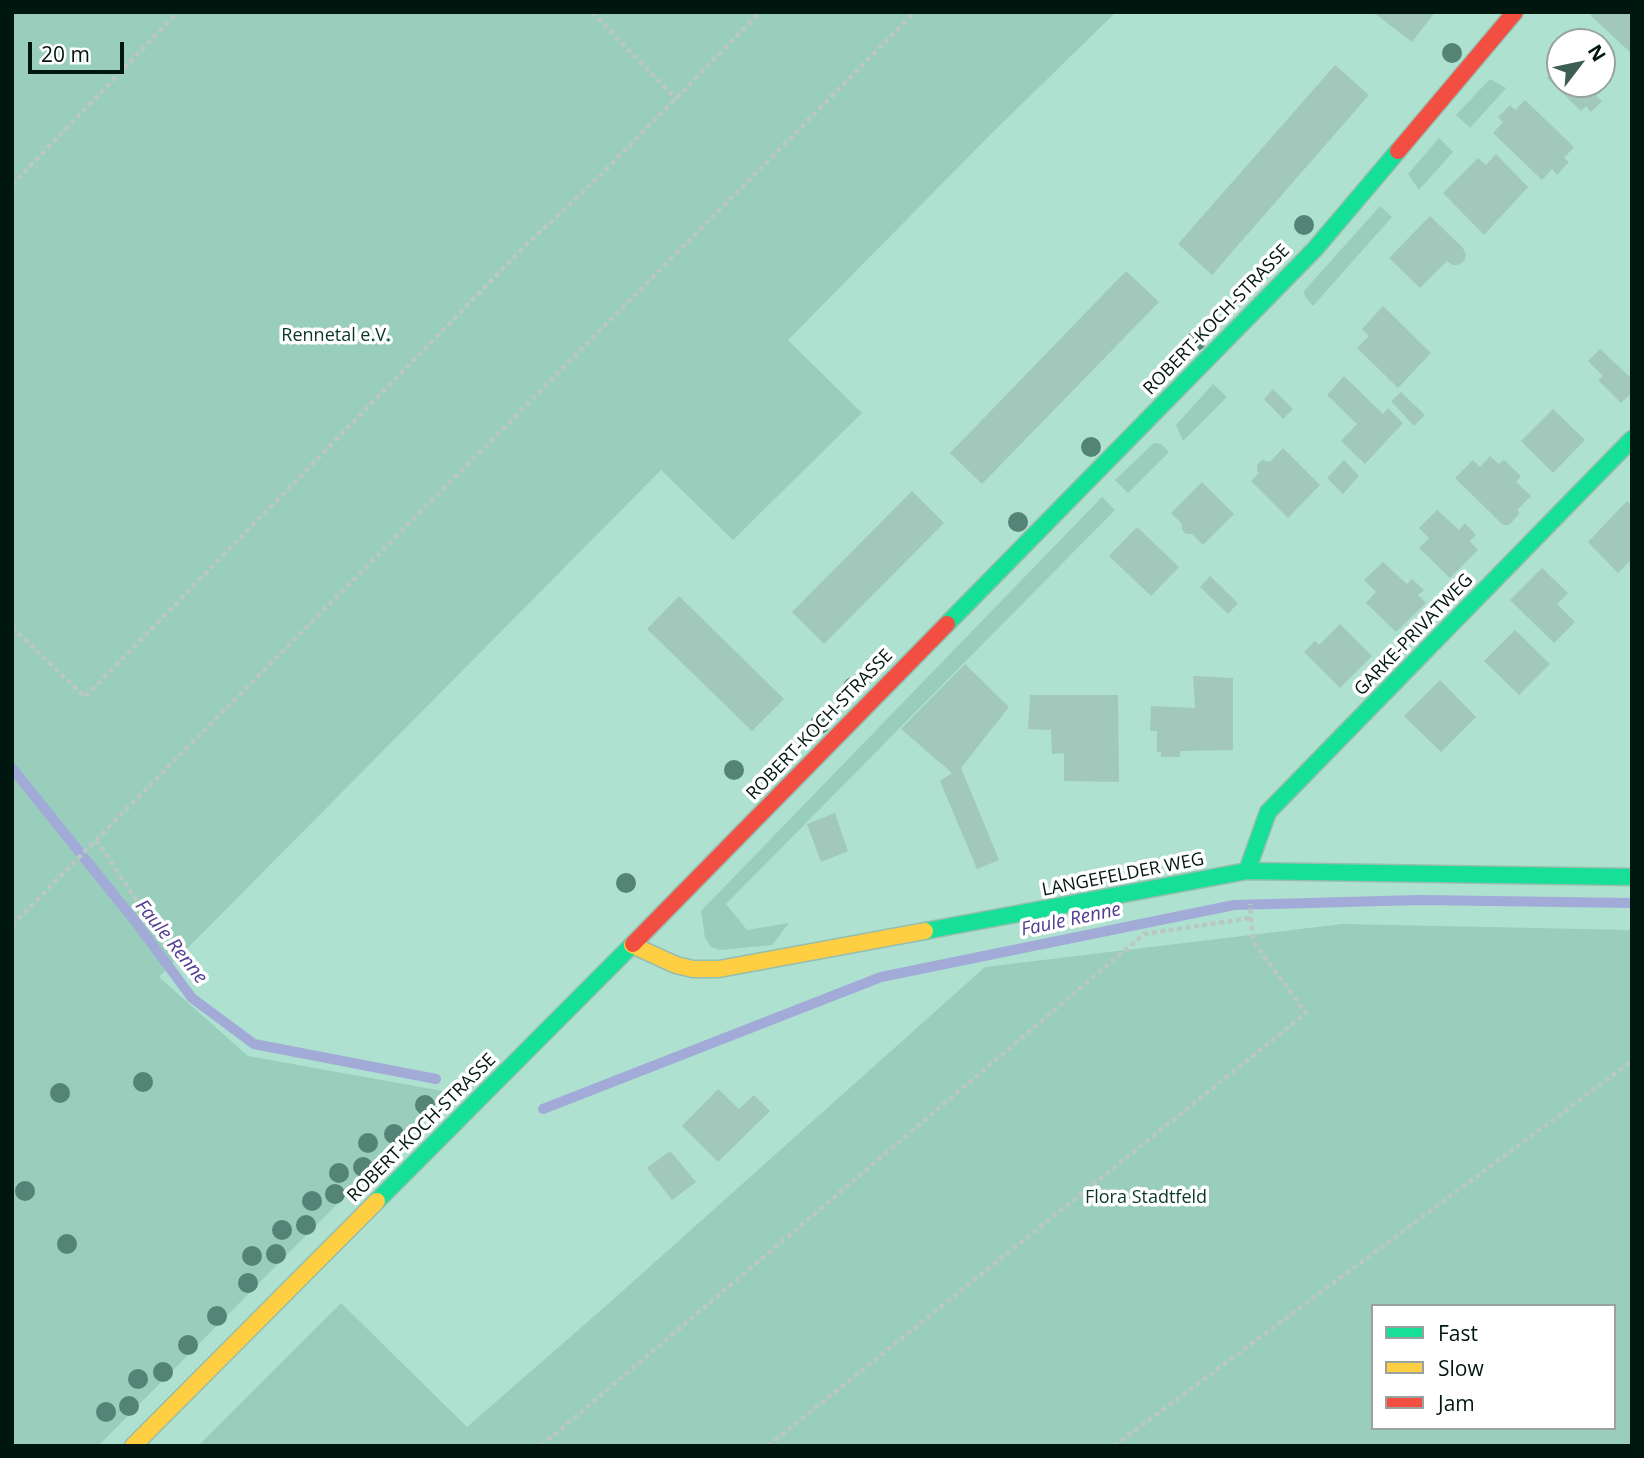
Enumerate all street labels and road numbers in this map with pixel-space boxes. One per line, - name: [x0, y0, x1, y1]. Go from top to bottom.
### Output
- street label: ROBERT-KOCH-STRASSE: [1139, 240, 1295, 400]
- street label: GARKE-PRIVATWEG: [1350, 570, 1478, 700]
- street label: ROBERT-KOCH-STRASSE: [742, 645, 898, 805]
- street label: LANGEFELDER WEG: [1040, 849, 1206, 901]
- street label: ROBERT-KOCH-STRASSE: [343, 1049, 501, 1207]

